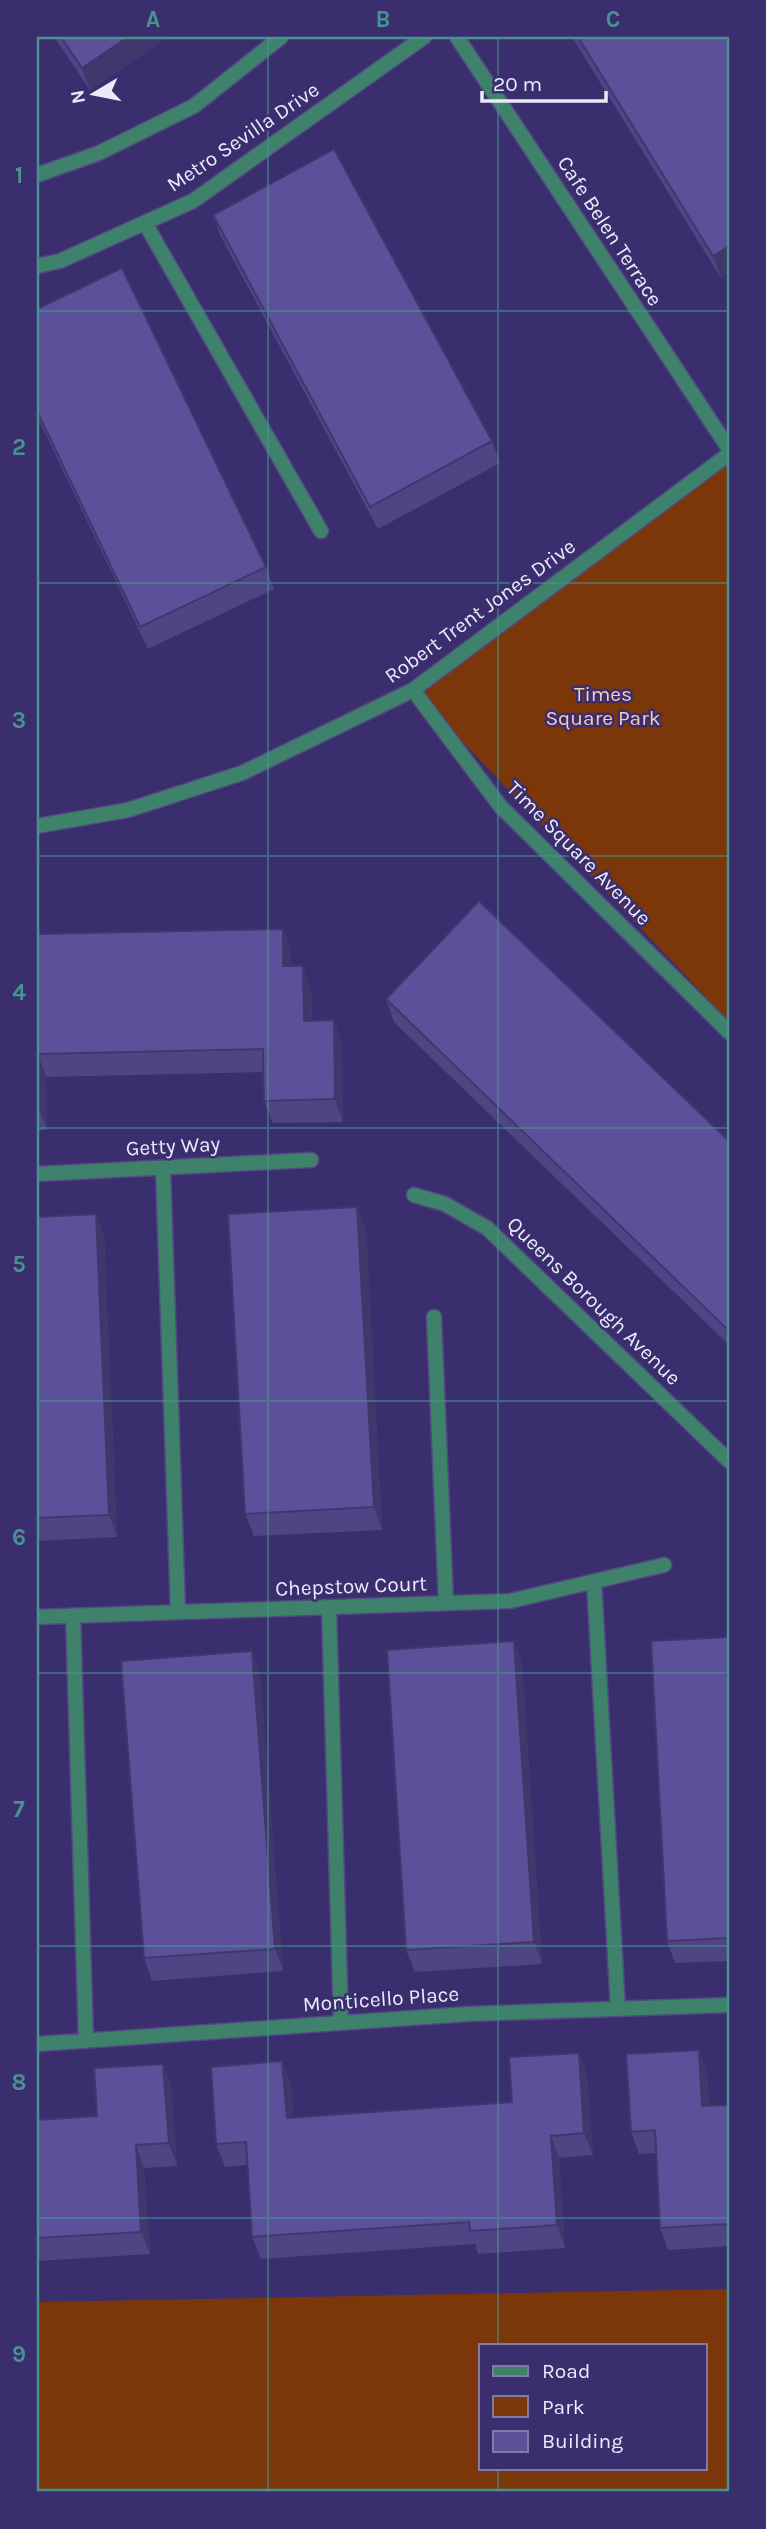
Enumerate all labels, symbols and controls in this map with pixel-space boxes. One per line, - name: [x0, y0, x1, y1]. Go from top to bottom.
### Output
- text: A: [146, 6, 160, 33]
- text: B: [376, 6, 390, 33]
- text: C: [606, 6, 620, 33]
- north arrow: [60, 60, 130, 130]
- scale bar: [482, 60, 607, 104]
- text: 20 m: [493, 72, 542, 96]
- street label: Metro Sevilla Drive: [162, 77, 324, 197]
- text: N: [66, 88, 90, 105]
- street label: Cafe Belen Terrace: [553, 152, 667, 310]
- text: 1: [15, 162, 23, 189]
- text: 2: [12, 434, 26, 461]
- street label: Robert Trent Jones Drive: [380, 534, 580, 688]
- park label: Times Square Park: [545, 682, 661, 730]
- text: 3: [12, 707, 26, 734]
- street label: Time Square Avenue: [502, 776, 656, 930]
- text: 4: [12, 979, 26, 1006]
- street label: Getty Way: [125, 1132, 221, 1160]
- street label: Queens Borough Avenue: [502, 1212, 686, 1390]
- text: 5: [12, 1251, 26, 1278]
- text: 6: [12, 1524, 26, 1551]
- street label: Chepstow Court: [275, 1571, 427, 1601]
- text: 7: [13, 1796, 25, 1823]
- street label: Monticello Place: [302, 1982, 460, 2016]
- text: 8: [12, 2069, 26, 2096]
- text: 9: [12, 2341, 26, 2368]
- legend: [479, 2344, 706, 2470]
- text: Road: [542, 2359, 590, 2383]
- text: Park: [542, 2395, 585, 2419]
- text: Building: [542, 2429, 623, 2453]

